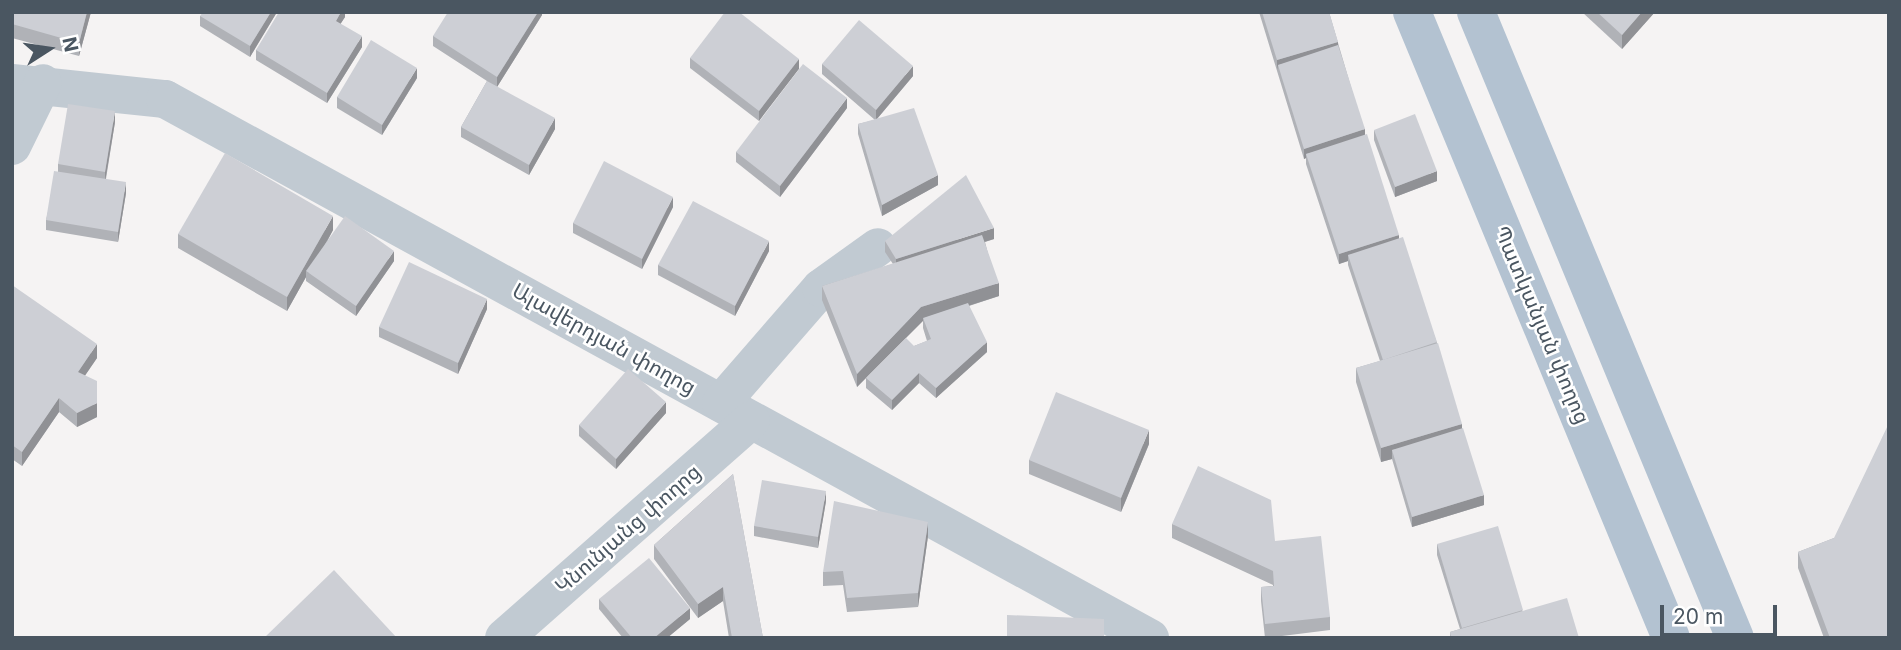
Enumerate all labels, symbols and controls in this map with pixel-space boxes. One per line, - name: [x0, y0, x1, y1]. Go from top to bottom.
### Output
- north arrow: [14, 14, 84, 84]
- text: N: [57, 35, 83, 54]
- street label: Պատկանյան փողոց: [1489, 222, 1595, 428]
- street label: Ալավերդյան փողոց: [508, 278, 700, 400]
- street label: Կնունյանց փողոց: [550, 459, 706, 599]
- scale bar: [1663, 590, 1780, 634]
- text: 20 m: [1673, 604, 1723, 629]

